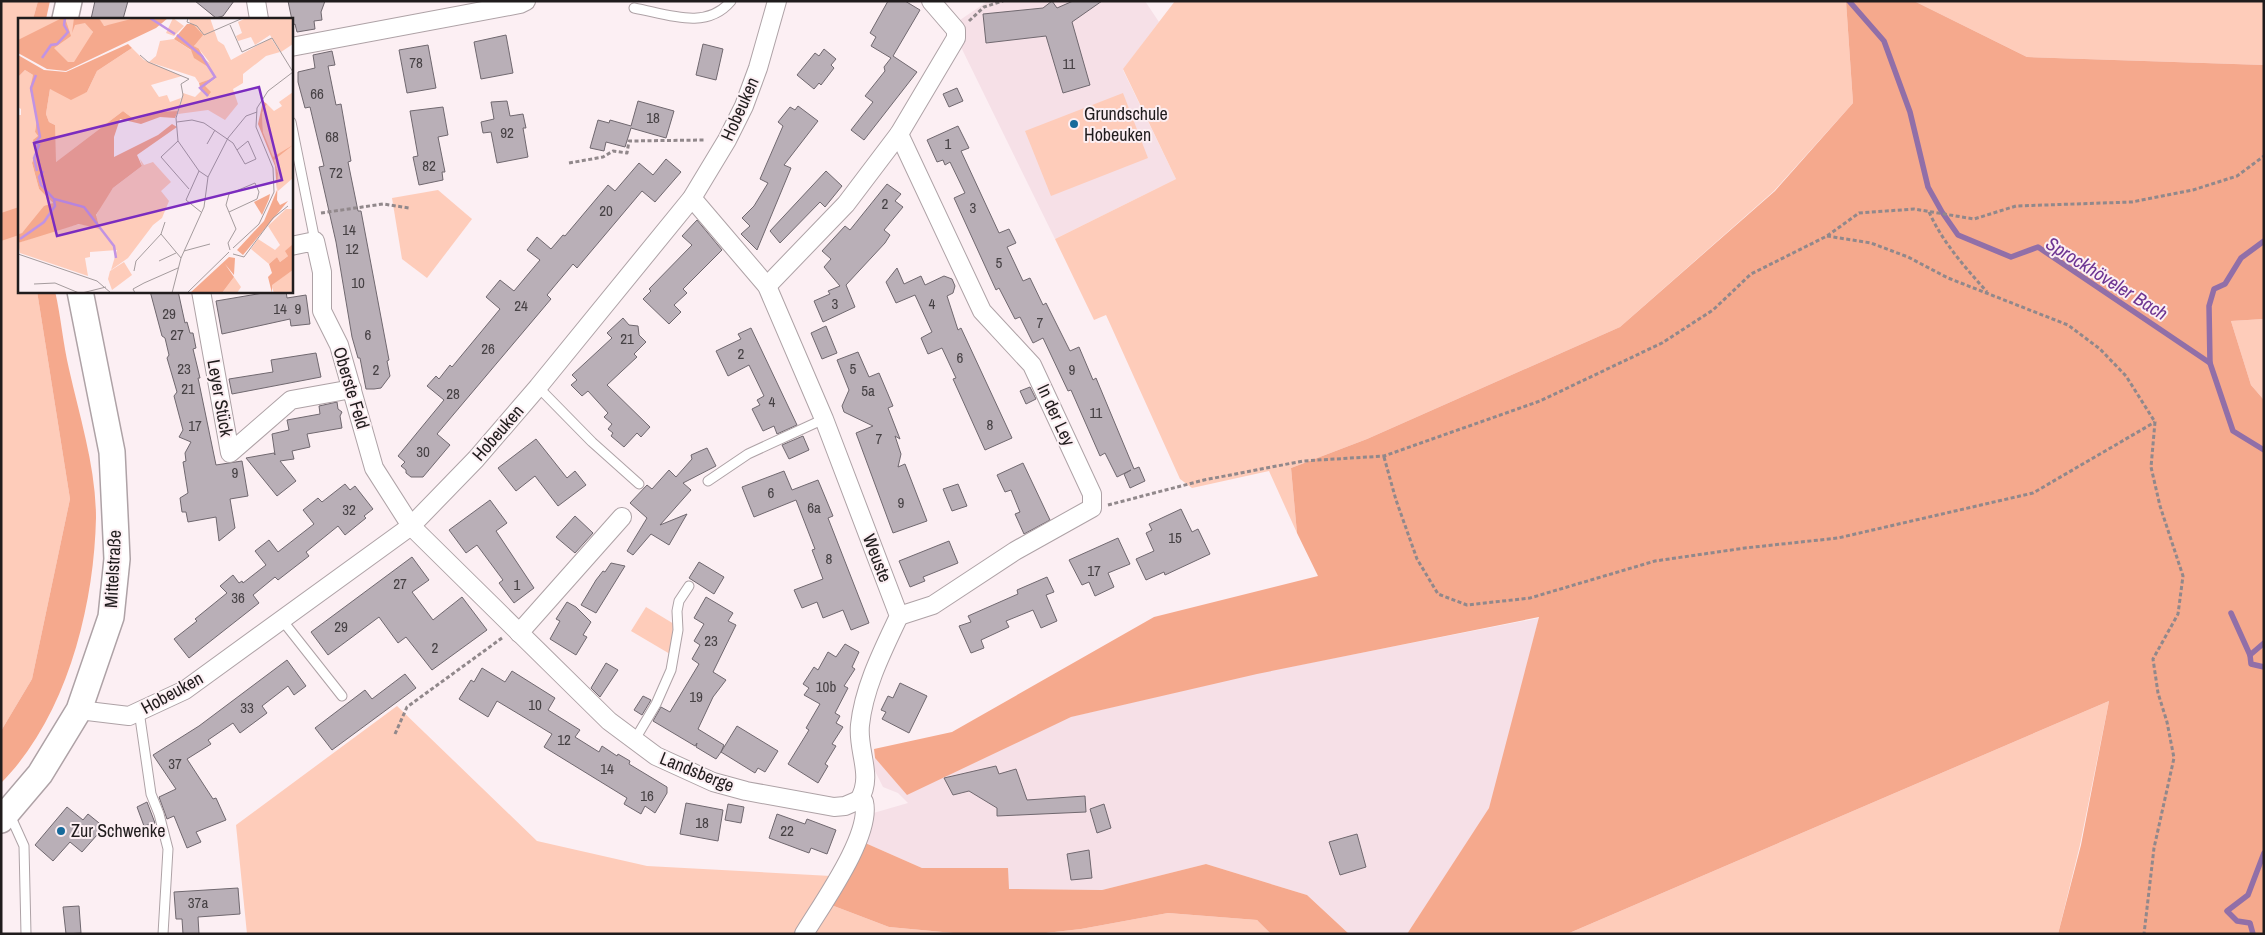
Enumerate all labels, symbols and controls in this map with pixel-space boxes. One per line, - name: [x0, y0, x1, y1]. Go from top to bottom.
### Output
- inset map: [18, 18, 292, 292]
- house number: 78: [409, 52, 423, 73]
- house number: 11: [1063, 53, 1076, 74]
- street label: Hobeuken: [714, 73, 765, 145]
- house number: 66: [310, 83, 324, 104]
- place label: Grundschule Hobeuken: [1084, 101, 1168, 147]
- house number: 18: [646, 107, 660, 128]
- marker: Grundschule Hobeuken: [1068, 118, 1080, 130]
- house number: 92: [500, 122, 514, 143]
- house number: 68: [325, 126, 339, 147]
- house number: 1: [945, 133, 952, 154]
- house number: 82: [422, 155, 436, 176]
- house number: 72: [329, 162, 343, 183]
- house number: 2: [882, 193, 889, 214]
- house number: 3: [970, 197, 977, 218]
- house number: 20: [599, 200, 613, 221]
- house number: 14: [342, 219, 356, 240]
- water label: Sprockhöveler Bach: [2041, 230, 2173, 326]
- house number: 12: [345, 238, 359, 259]
- house number: 5: [996, 252, 1003, 273]
- house number: 10: [351, 272, 365, 293]
- house number: 3: [832, 293, 839, 314]
- house number: 4: [929, 293, 936, 314]
- house number: 24: [514, 295, 528, 316]
- house number: 14: [273, 298, 287, 319]
- house number: 9: [295, 298, 302, 319]
- house number: 29: [162, 303, 176, 324]
- house number: 7: [1037, 312, 1044, 333]
- house number: 27: [170, 324, 184, 345]
- house number: 6: [365, 324, 372, 345]
- house number: 21: [620, 328, 634, 349]
- house number: 26: [481, 338, 495, 359]
- house number: 2: [738, 343, 745, 364]
- street label: Oberste Feld: [327, 344, 376, 432]
- house number: 6: [957, 347, 964, 368]
- street label: Leyer Stück: [201, 357, 240, 439]
- house number: 23: [177, 358, 191, 379]
- house number: 5: [850, 358, 857, 379]
- house number: 2: [373, 359, 380, 380]
- house number: 9: [1069, 359, 1076, 380]
- house number: 21: [181, 378, 195, 399]
- house number: 5a: [861, 380, 875, 401]
- street label: In der Ley: [1031, 380, 1082, 450]
- house number: 28: [446, 383, 460, 404]
- house number: 4: [769, 391, 776, 412]
- street label: Hobeuken: [466, 399, 529, 466]
- house number: 11: [1090, 402, 1103, 423]
- house number: 8: [987, 414, 994, 435]
- house number: 17: [188, 415, 202, 436]
- house number: 7: [876, 428, 883, 449]
- house number: 30: [416, 441, 430, 462]
- house number: 9: [232, 462, 239, 483]
- house number: 6: [768, 482, 775, 503]
- house number: 9: [898, 492, 905, 513]
- house number: 6a: [807, 497, 821, 518]
- house number: 32: [342, 499, 356, 520]
- house number: 15: [1168, 527, 1182, 548]
- street label: Mittelstraße: [98, 529, 127, 609]
- street label: Weuste: [857, 530, 898, 586]
- house number: 8: [826, 548, 833, 569]
- house number: 17: [1087, 560, 1101, 581]
- house number: 27: [393, 573, 407, 594]
- house number: 1: [514, 574, 521, 595]
- house number: 36: [231, 587, 245, 608]
- house number: 29: [334, 616, 348, 637]
- house number: 23: [704, 630, 718, 651]
- house number: 2: [432, 637, 439, 658]
- street label: Hobeuken: [136, 665, 207, 720]
- house number: 10b: [816, 676, 836, 697]
- house number: 19: [689, 686, 703, 707]
- house number: 10: [528, 694, 542, 715]
- house number: 33: [240, 697, 254, 718]
- house number: 12: [557, 729, 571, 750]
- street label: Landsberge: [656, 745, 738, 798]
- house number: 37: [168, 753, 182, 774]
- house number: 14: [600, 758, 614, 779]
- house number: 16: [640, 785, 654, 806]
- house number: 18: [695, 812, 709, 833]
- place label: Zur Schwenke: [71, 818, 165, 843]
- house number: 22: [780, 820, 794, 841]
- marker: Zur Schwenke: [55, 825, 67, 837]
- house number: 37a: [188, 892, 208, 913]

